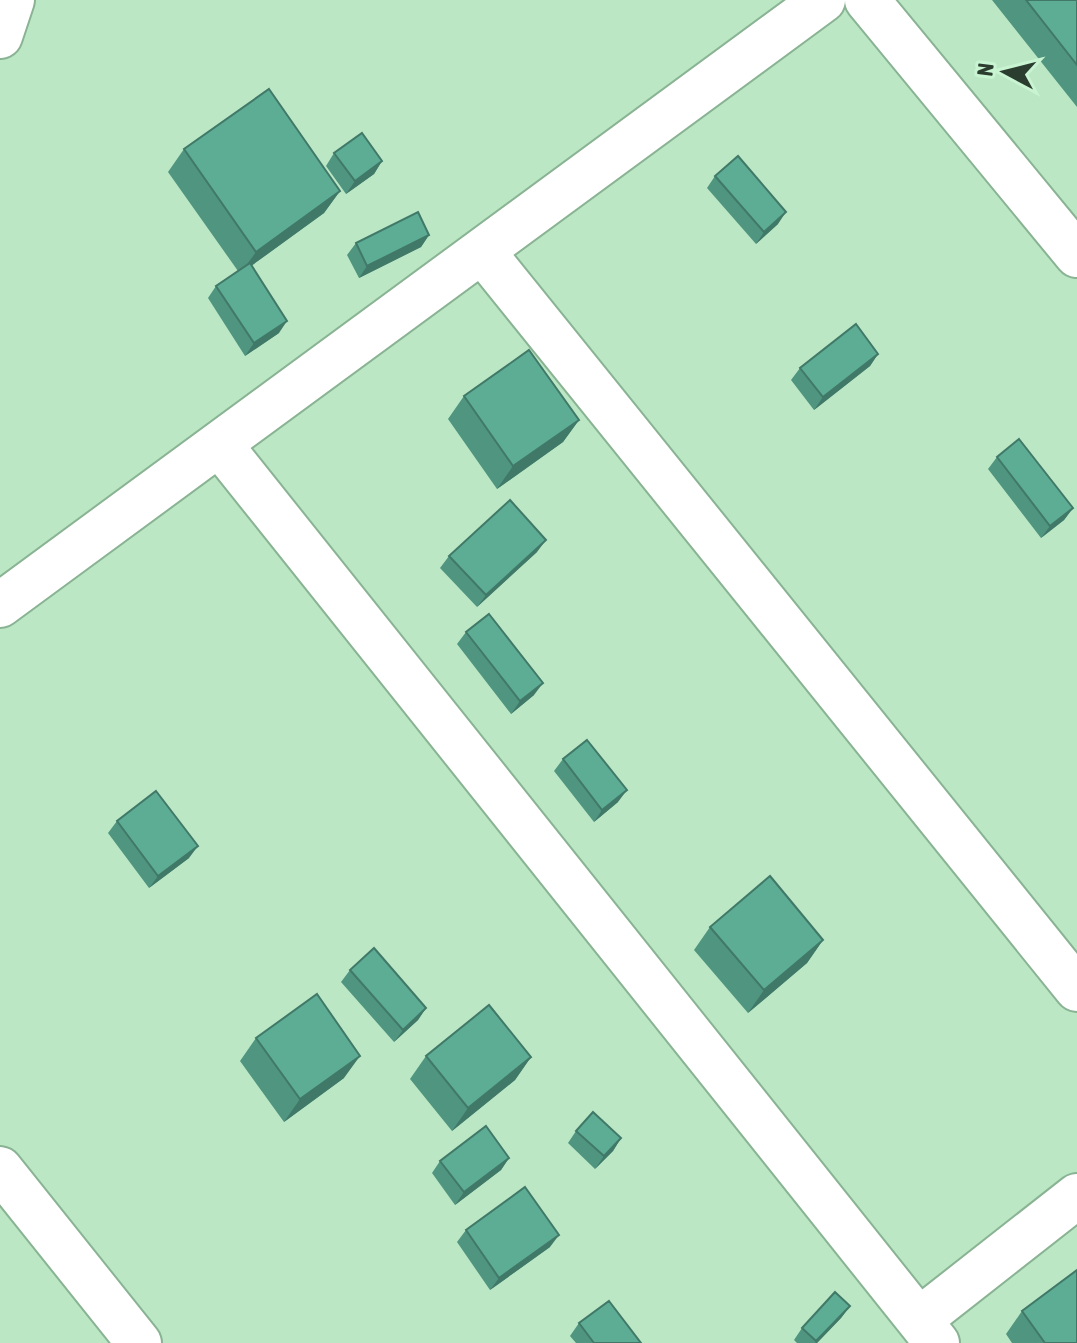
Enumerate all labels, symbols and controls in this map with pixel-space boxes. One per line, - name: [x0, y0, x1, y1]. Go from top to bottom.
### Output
- north arrow: [965, 32, 1045, 112]
- text: N: [971, 62, 999, 78]

